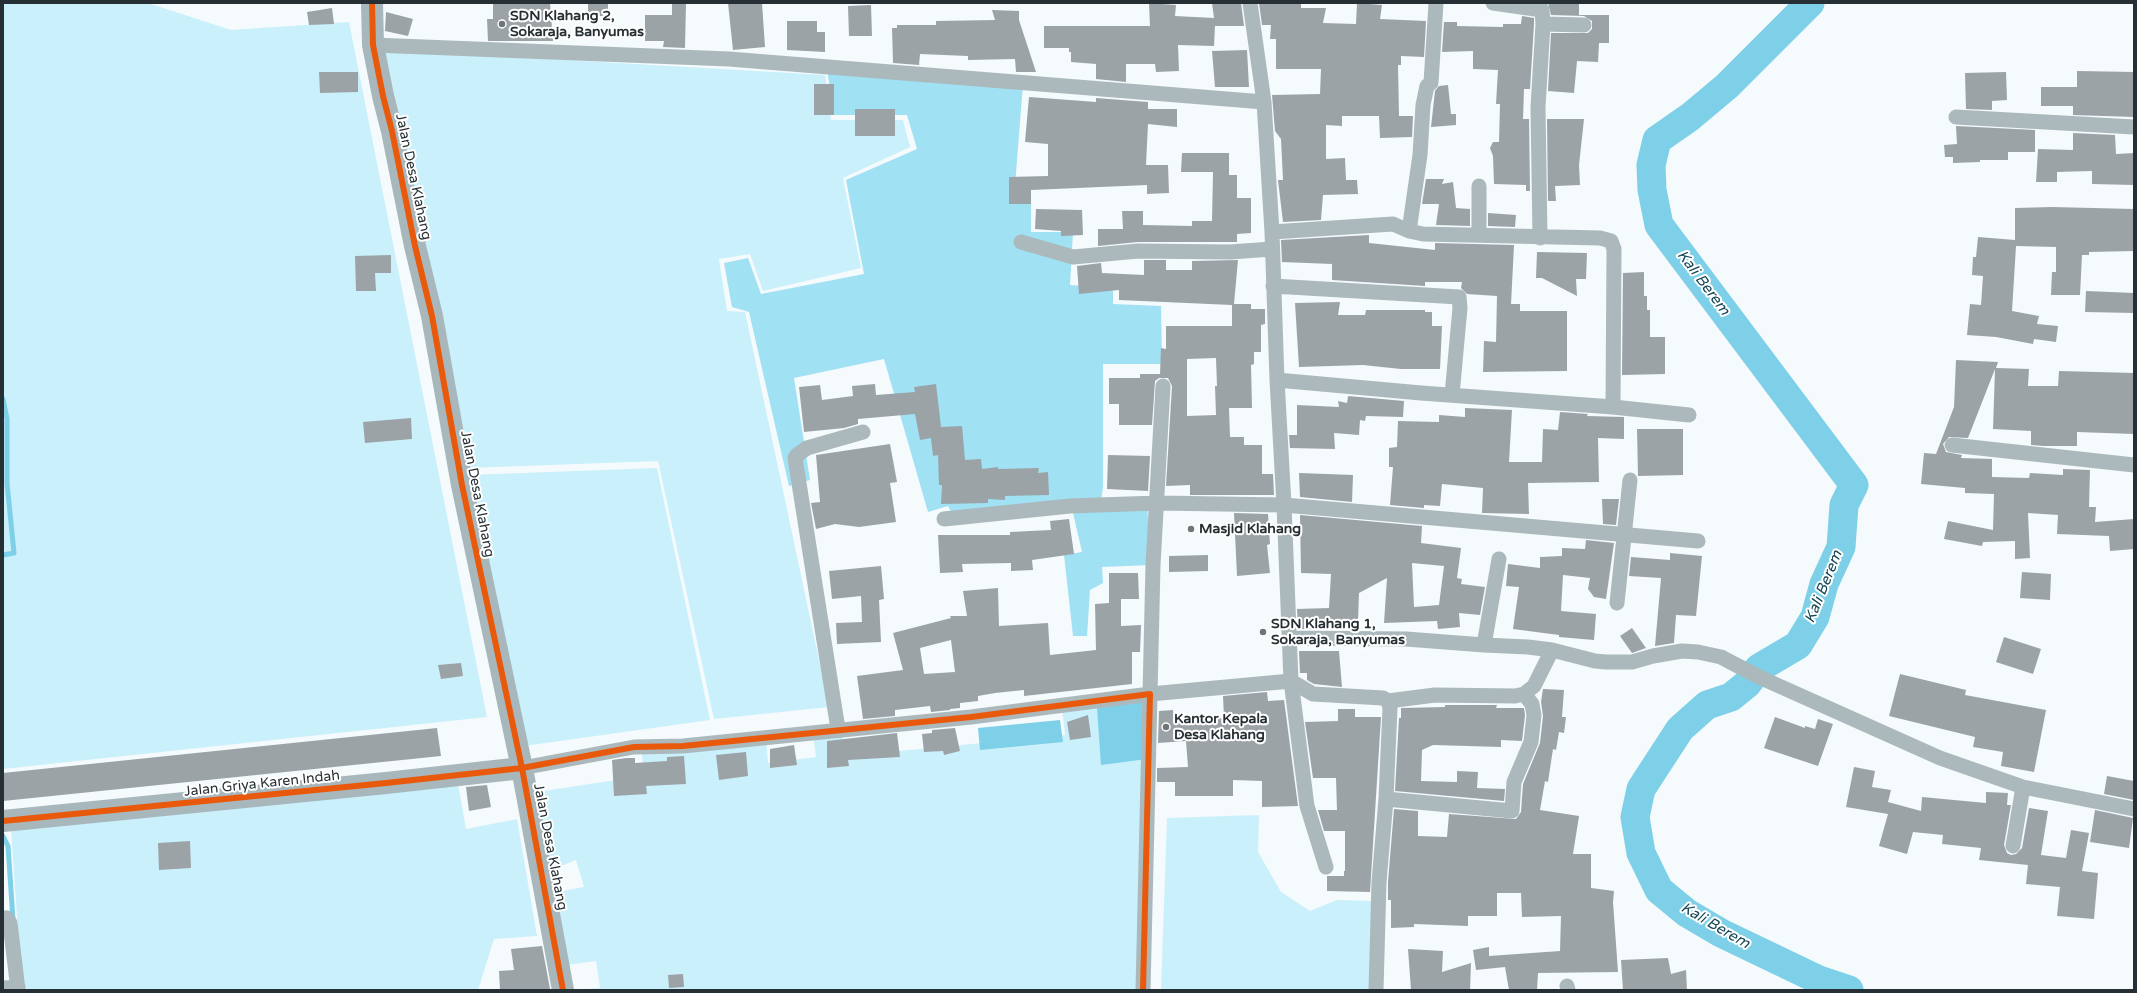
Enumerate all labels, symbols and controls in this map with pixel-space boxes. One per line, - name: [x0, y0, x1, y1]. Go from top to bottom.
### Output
- place label: SDN Klahang 2, Sokaraja, Banyumas: [510, 8, 644, 40]
- marker: SDN Klahang 2, Sokaraja, Banyumas: [497, 19, 507, 29]
- street label: Jalan Desa Klahang: [391, 112, 435, 242]
- water label: Kali Berem: [1673, 247, 1733, 319]
- street label: Jalan Desa Klahang: [456, 429, 498, 559]
- place label: Masjid Klahang: [1199, 521, 1301, 537]
- marker: Masjid Klahang: [1186, 524, 1196, 534]
- water label: Kali Berem: [1801, 548, 1847, 626]
- place label: SDN Klahang 1, Sokaraja, Banyumas: [1271, 616, 1405, 648]
- marker: SDN Klahang 1, Sokaraja, Banyumas: [1258, 627, 1268, 637]
- place label: Kantor Kepala Desa Klahang: [1174, 711, 1268, 744]
- marker: Kantor Kepala Desa Klahang: [1161, 722, 1171, 732]
- street label: Jalan Griya Karen Indah: [183, 767, 341, 801]
- street label: Jalan Desa Klahang: [529, 782, 571, 912]
- water label: Kali Berem: [1677, 899, 1753, 953]

